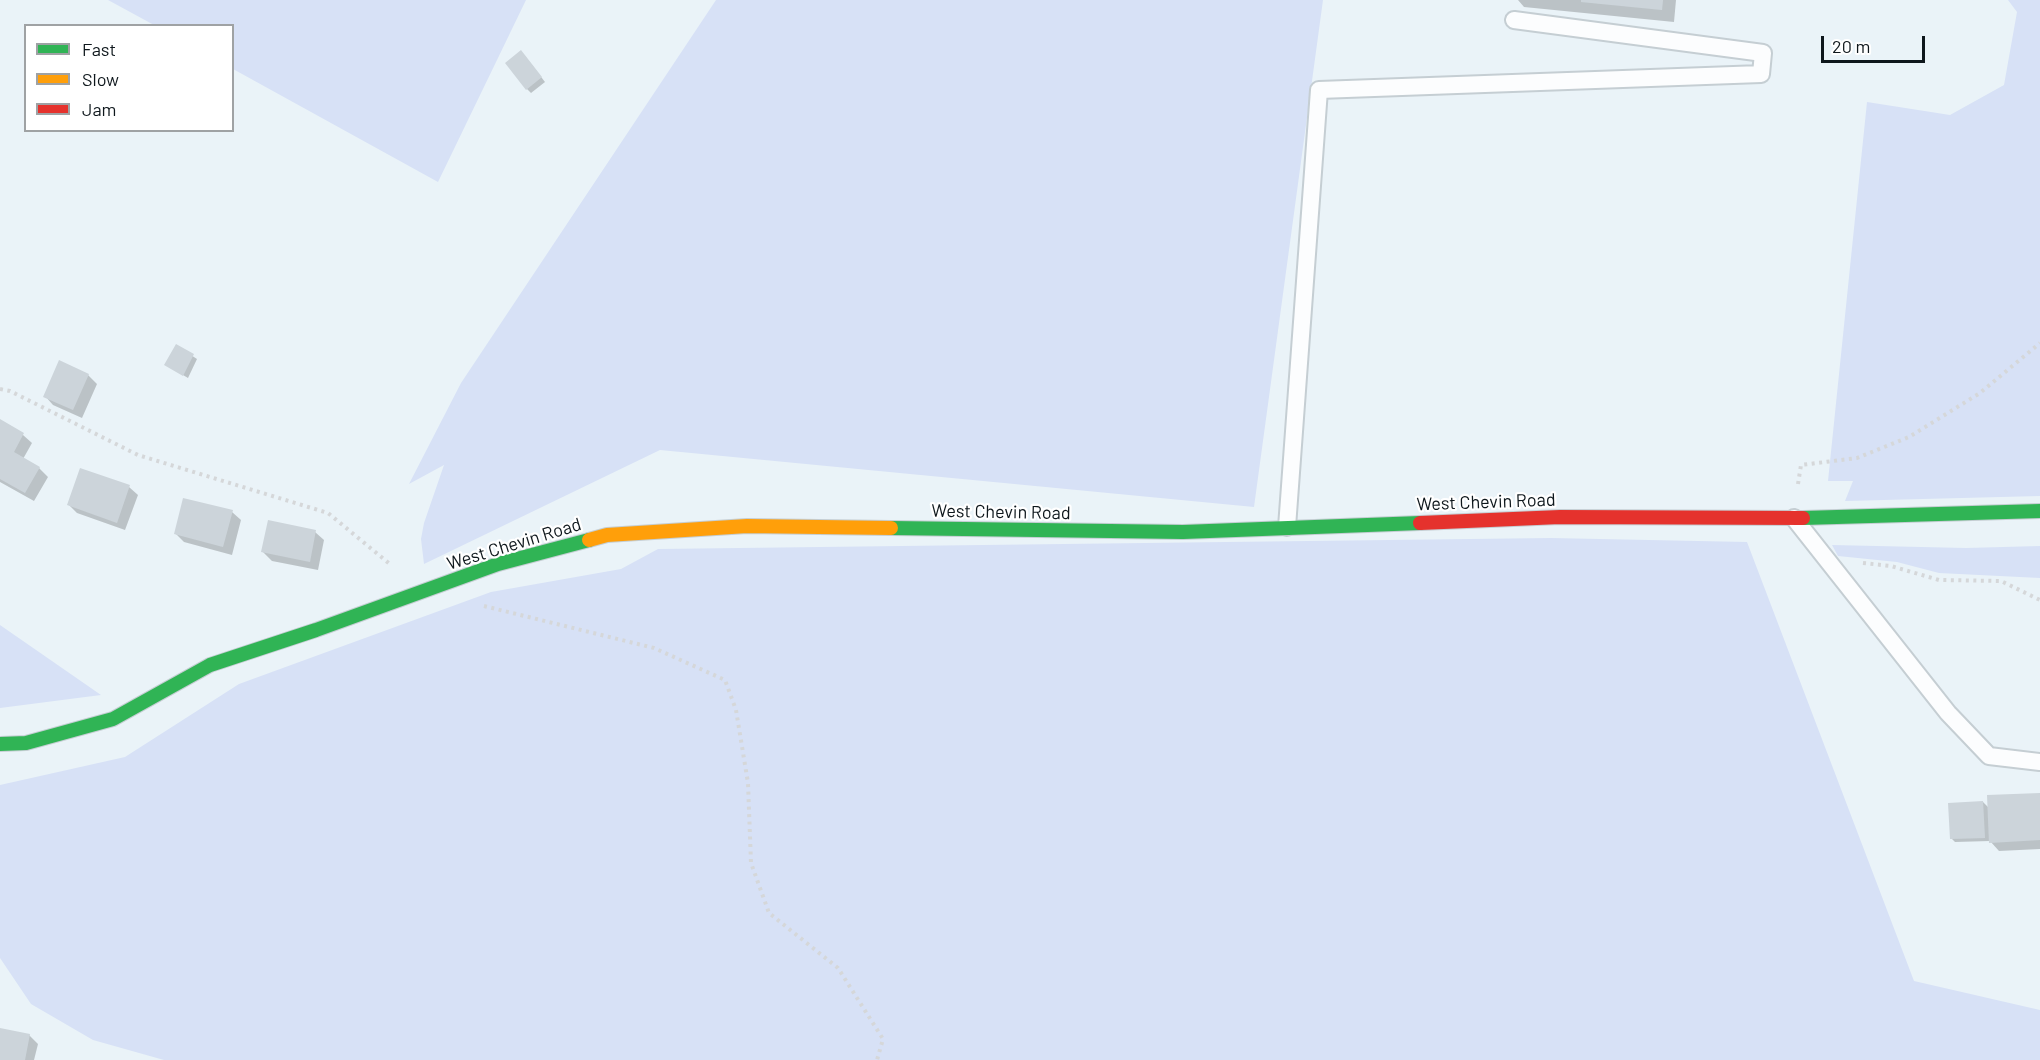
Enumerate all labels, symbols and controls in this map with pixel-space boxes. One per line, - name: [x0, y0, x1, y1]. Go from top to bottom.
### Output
- legend: [24, 24, 234, 132]
- scale bar: [1824, 24, 1928, 62]
- text: 20 m: [1832, 35, 1870, 57]
- text: Fast: [82, 38, 116, 60]
- text: Slow: [82, 68, 119, 90]
- text: Jam: [82, 98, 116, 120]
- street label: West Chevin Road: [1416, 489, 1556, 515]
- street label: West Chevin Road: [931, 500, 1071, 524]
- street label: West Chevin Road: [444, 513, 584, 575]

